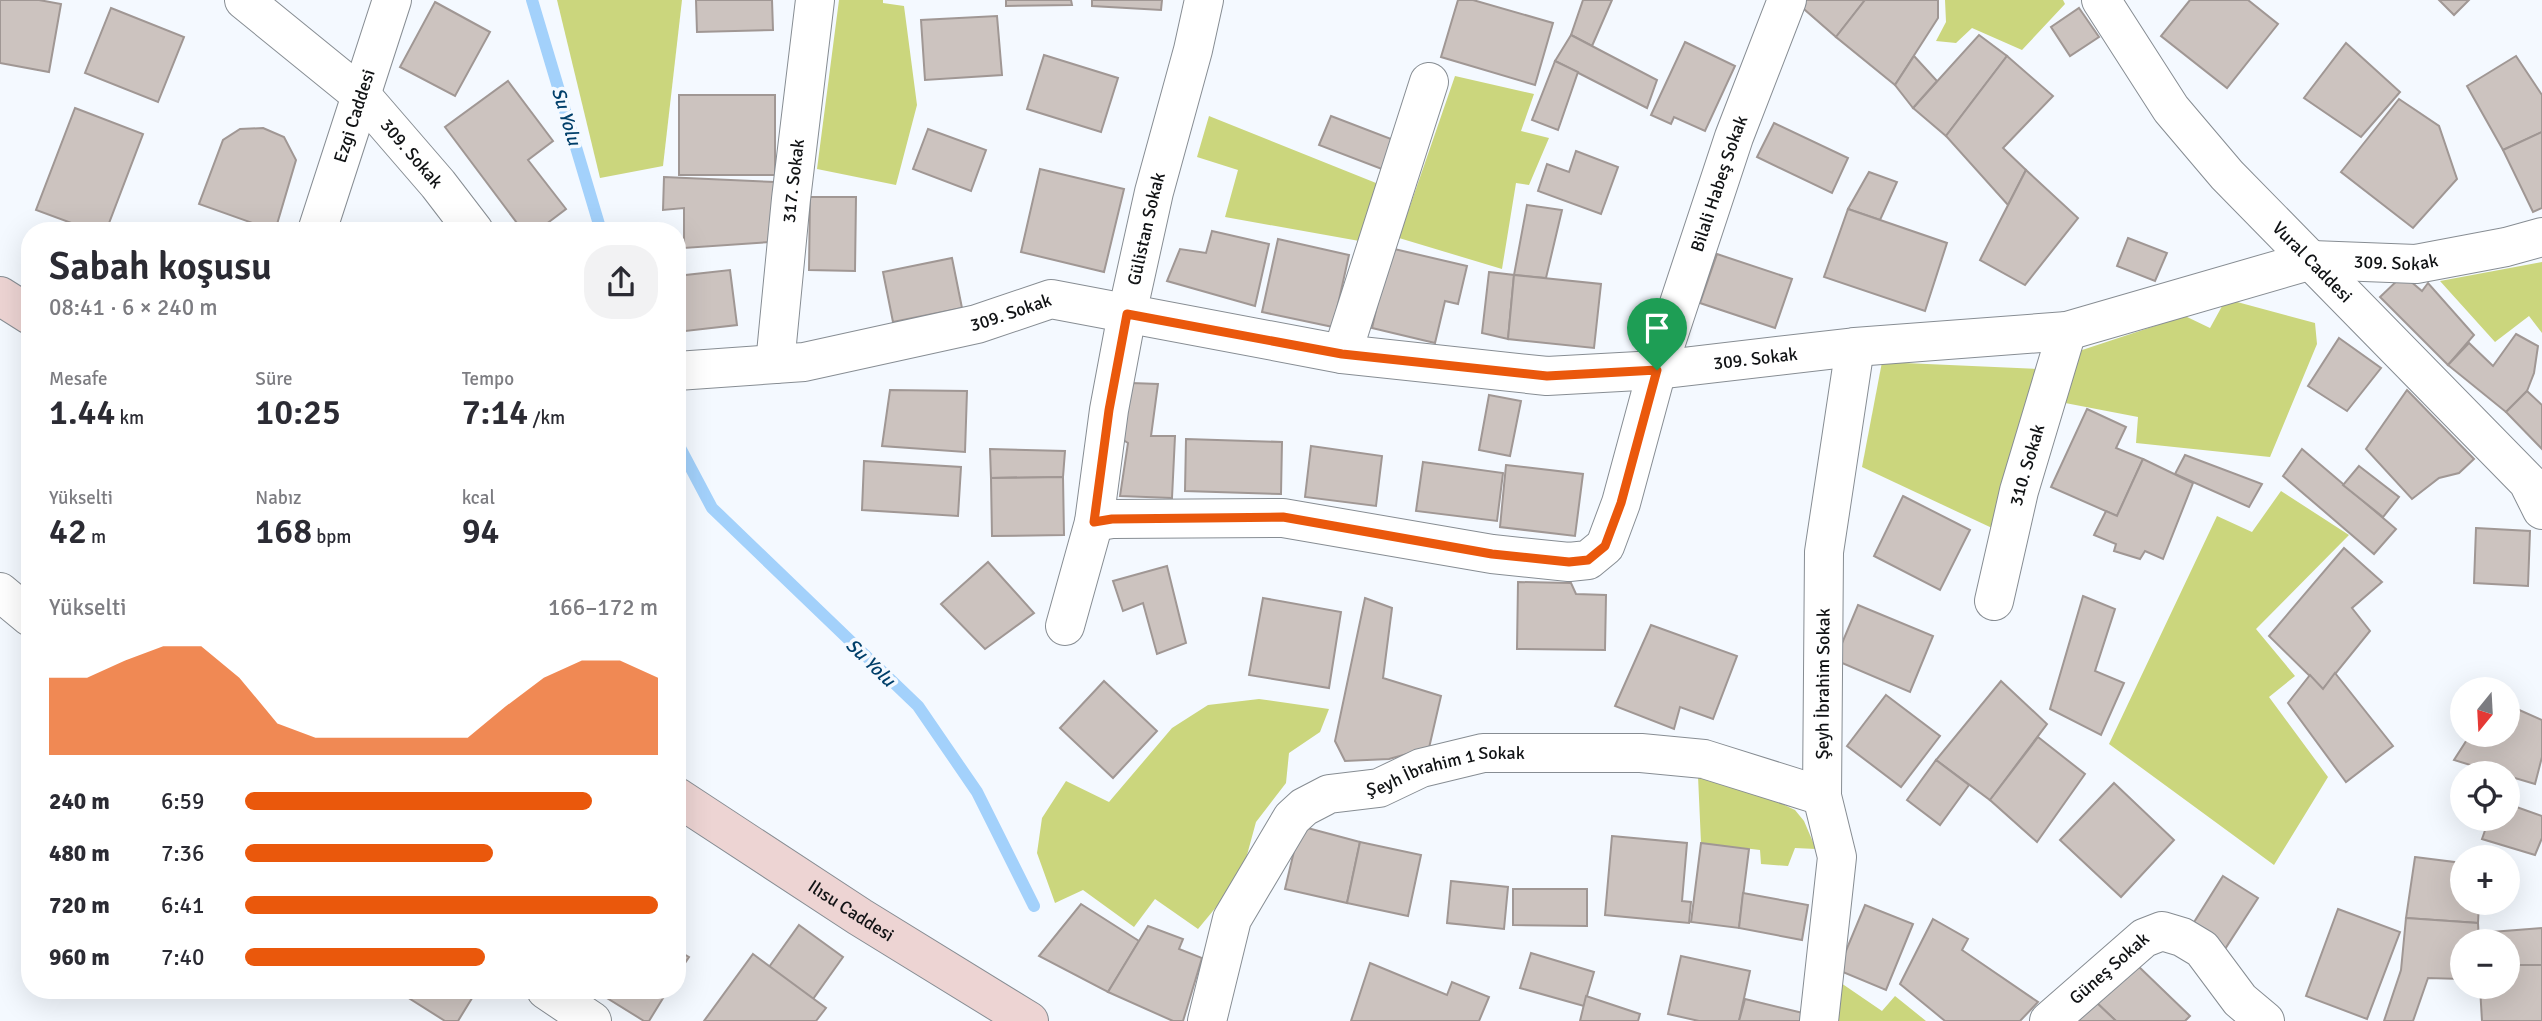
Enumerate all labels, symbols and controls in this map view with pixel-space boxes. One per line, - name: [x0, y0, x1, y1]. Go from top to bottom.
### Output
- street label: Ezgi Caddesi: [329, 66, 380, 166]
- water label: Su Yolu: [546, 84, 587, 150]
- street label: Bilali Habeş Sokak: [1686, 112, 1752, 255]
- street label: 309. Sokak: [376, 114, 448, 193]
- street label: 317. Sokak: [778, 138, 809, 224]
- street label: Gülistan Sokak: [1123, 170, 1170, 287]
- street label: Vural Caddesi: [2268, 217, 2357, 307]
- text: Sabah koşusu: [49, 243, 272, 290]
- button: share: [584, 245, 658, 319]
- street label: 309. Sokak: [2353, 249, 2440, 275]
- street label: 309. Sokak: [968, 289, 1054, 336]
- text: 08:41 · 6 × 240 m: [49, 293, 218, 322]
- pin: [1627, 298, 1687, 370]
- icon: arrive: [1638, 309, 1676, 347]
- street label: 309. Sokak: [1712, 343, 1799, 374]
- text: Mesafe: [49, 367, 108, 391]
- text: Süre: [255, 367, 292, 391]
- text: Tempo: [462, 367, 514, 391]
- text: 1.44: [49, 391, 115, 434]
- text: 10:25: [255, 391, 341, 434]
- text: 7:14: [462, 391, 528, 434]
- text: km: [115, 406, 144, 430]
- text: /km: [528, 406, 565, 430]
- street label: 310. Sokak: [2005, 421, 2049, 508]
- text: Yükselti: [49, 486, 113, 510]
- text: Nabız: [255, 486, 302, 510]
- text: kcal: [462, 486, 495, 510]
- text: 42: [49, 510, 87, 553]
- text: 168: [255, 510, 312, 553]
- text: 94: [462, 510, 499, 553]
- text: m: [87, 525, 106, 549]
- text: bpm: [312, 525, 351, 549]
- text: Yükselti: [49, 593, 126, 622]
- text: 166–172 m: [548, 593, 658, 622]
- street label: Şeyh İbrahim Sokak: [1811, 608, 1835, 759]
- water label: Su Yolu: [841, 634, 901, 693]
- north arrow: [2450, 677, 2520, 747]
- map controls: [2450, 677, 2520, 999]
- street label: Şeyh İbrahim 1 Sokak: [1365, 742, 1525, 800]
- button: locate: [2450, 761, 2520, 831]
- text: 240 m: [49, 787, 110, 816]
- text: 6:59: [161, 787, 204, 816]
- text: 480 m: [49, 839, 110, 868]
- text: 7:36: [161, 839, 204, 868]
- button: +: [2450, 845, 2520, 915]
- street label: Ilısu Caddesi: [804, 875, 898, 946]
- text: 720 m: [49, 891, 110, 920]
- text: 6:41: [161, 891, 204, 920]
- street label: Güneş Sokak: [2065, 928, 2154, 1009]
- button: −: [2450, 929, 2520, 999]
- text: 960 m: [49, 943, 110, 972]
- text: 7:40: [161, 943, 204, 972]

